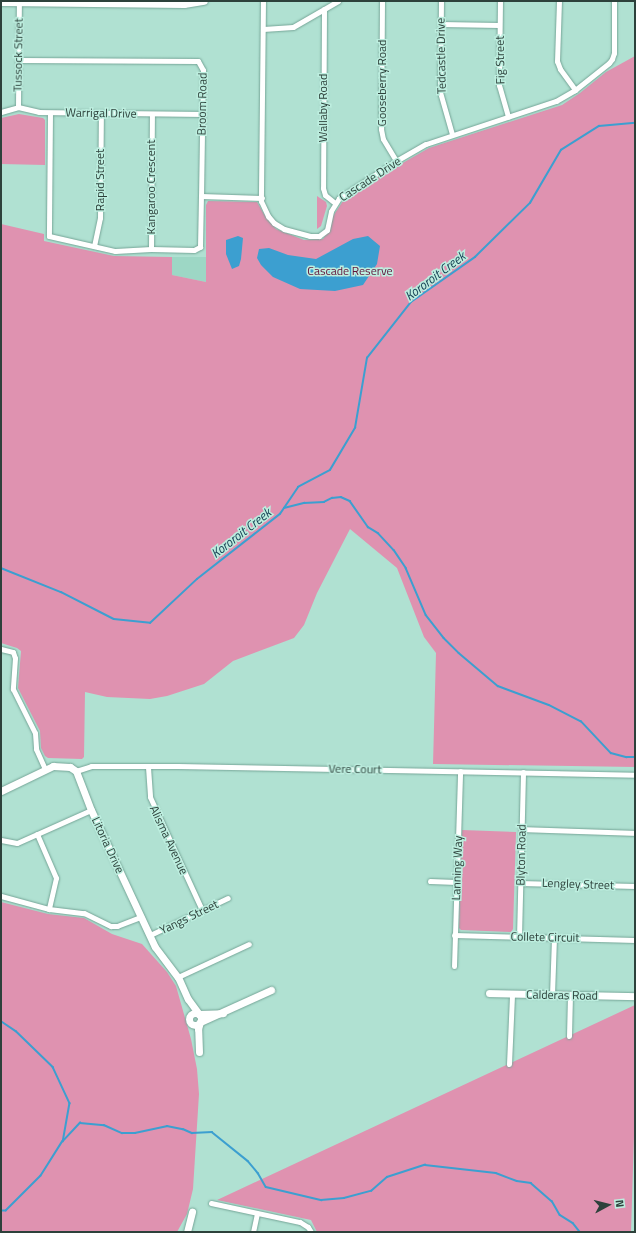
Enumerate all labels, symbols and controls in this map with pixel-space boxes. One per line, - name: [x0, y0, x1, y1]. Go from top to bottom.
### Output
- street label: Tussock Street: [10, 18, 26, 92]
- street label: Tedcastle Drive: [433, 18, 449, 94]
- street label: Fig Street: [492, 36, 508, 84]
- street label: Gooseberry Road: [375, 40, 389, 126]
- street label: Broom Road: [194, 73, 210, 135]
- street label: Wallaby Road: [316, 74, 330, 142]
- street label: Warrigal Drive: [65, 105, 137, 121]
- street label: Kangaroo Crescent: [144, 140, 158, 234]
- street label: Rapid Street: [93, 149, 107, 211]
- street label: Cascade Drive: [336, 154, 404, 204]
- water label: Kororoit Creek: [402, 248, 468, 304]
- park label: Cascade Reserve: [307, 264, 393, 278]
- water label: Kororoit Creek: [208, 505, 274, 561]
- street label: Vere Court: [328, 761, 382, 777]
- street label: Alisma Avenue: [147, 803, 191, 877]
- street label: Litoria Drive: [89, 814, 127, 876]
- street label: Blyton Road: [513, 824, 529, 886]
- street label: Lanning Way: [449, 835, 465, 901]
- street label: Lengley Street: [542, 876, 614, 892]
- street label: Yangs Street: [157, 897, 221, 937]
- street label: Collete Circuit: [510, 929, 580, 945]
- street label: Calderas Road: [526, 987, 598, 1003]
- north arrow: [588, 1185, 628, 1225]
- text: N: [612, 1199, 628, 1208]

